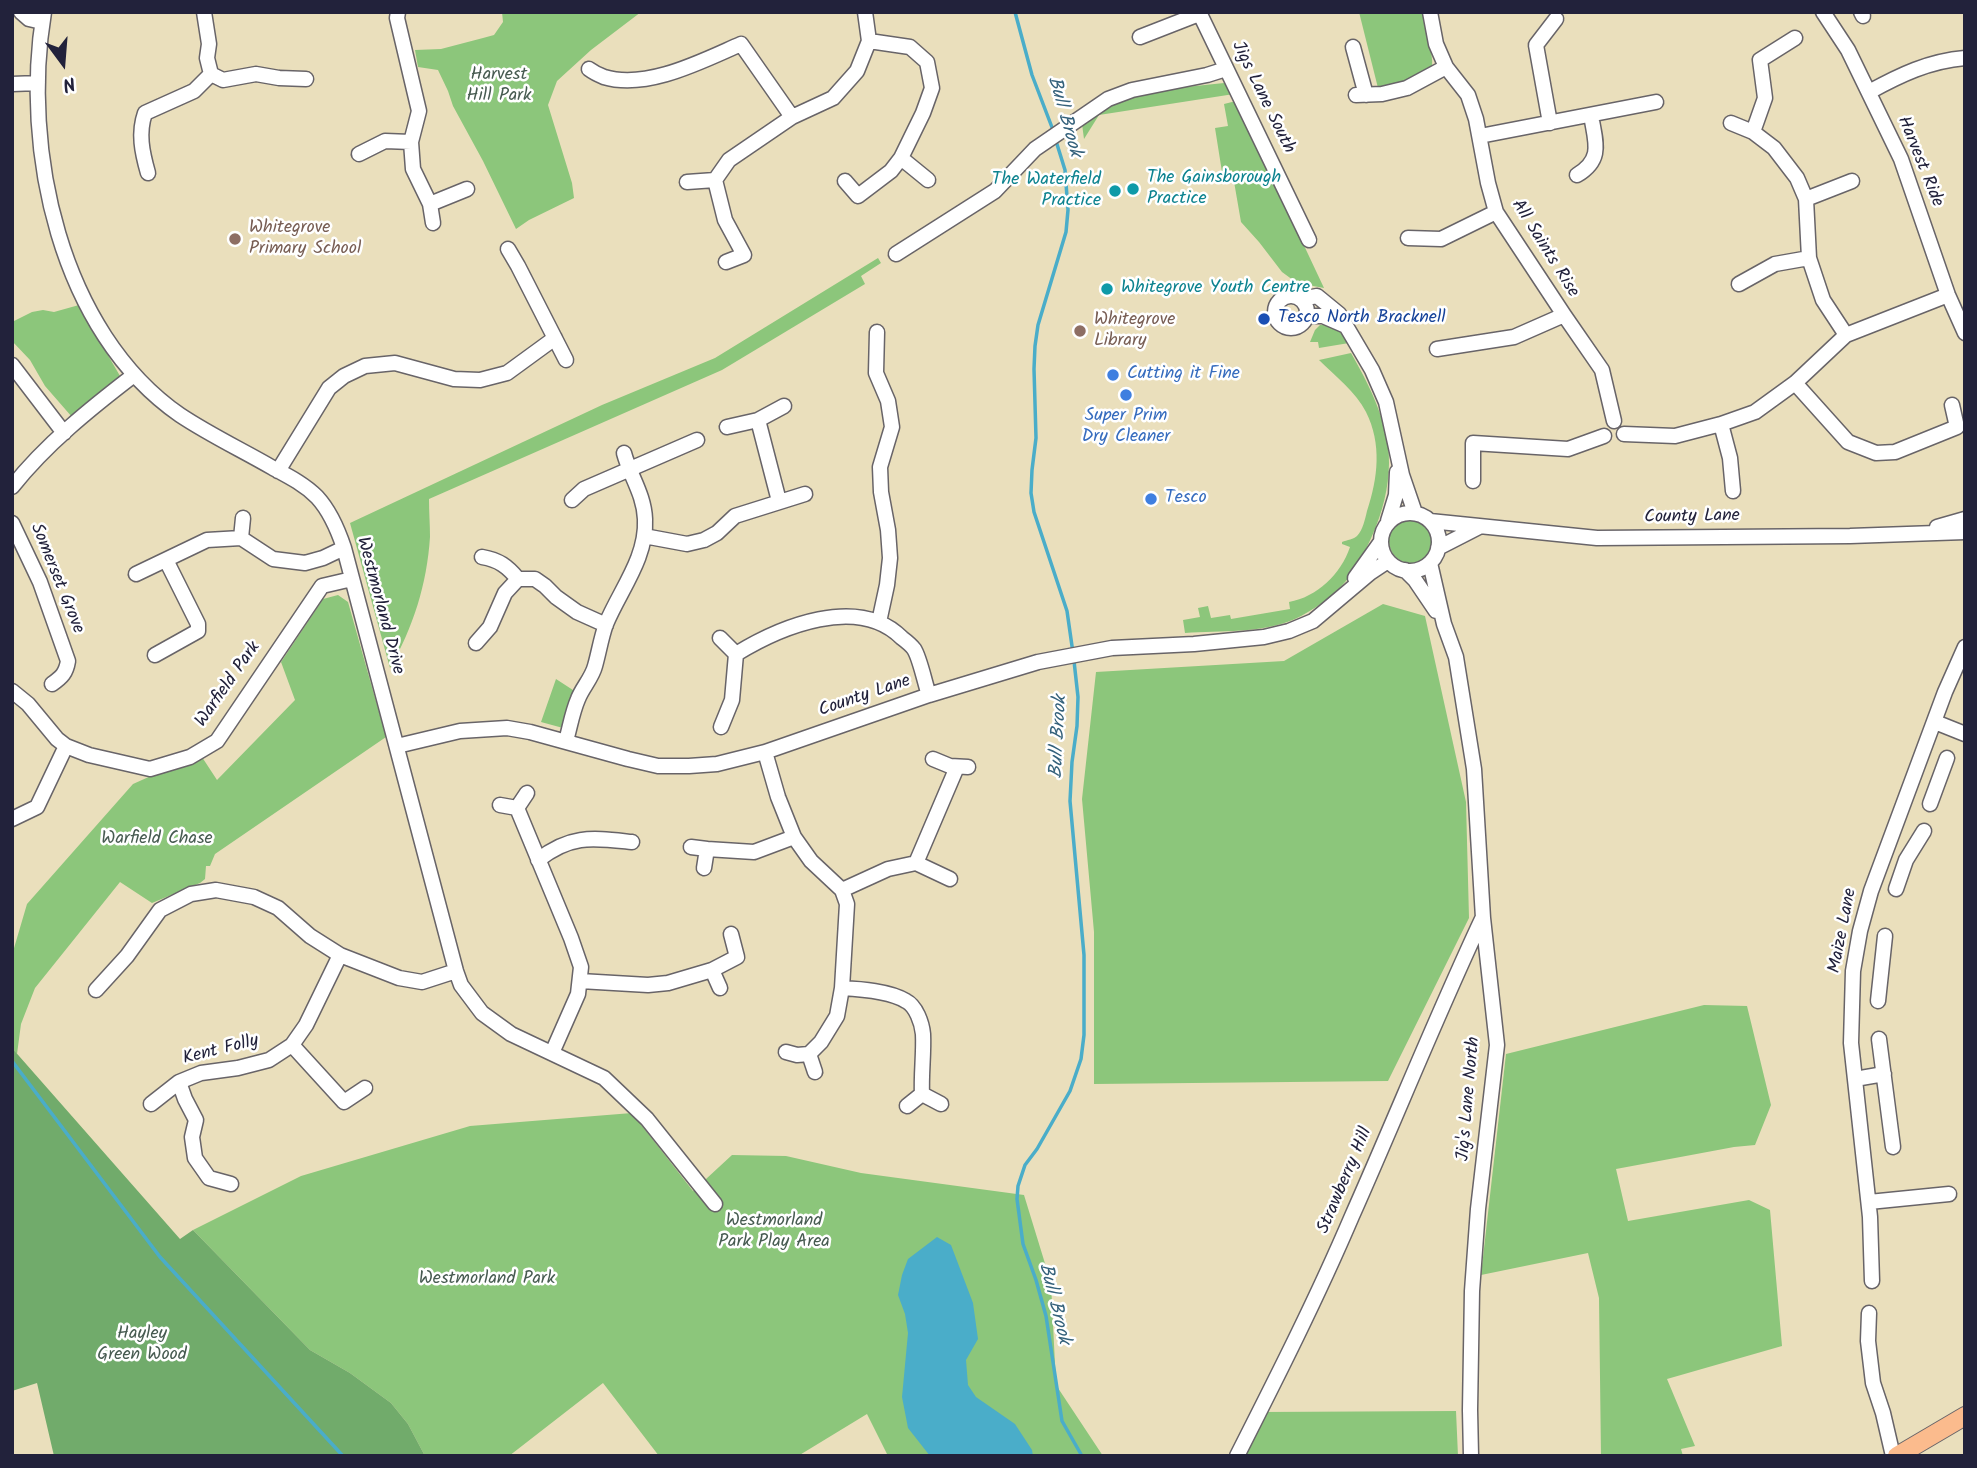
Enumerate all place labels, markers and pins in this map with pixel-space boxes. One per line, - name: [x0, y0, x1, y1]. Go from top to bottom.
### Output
- place label: The Gainsborough Practice: [1147, 168, 1281, 210]
- place label: The Waterfield Practice: [992, 170, 1101, 212]
- marker: The Gainsborough Practice: [1125, 181, 1141, 197]
- marker: The Waterfield Practice: [1107, 183, 1123, 199]
- place label: Whitegrove Primary School: [249, 218, 361, 260]
- marker: Whitegrove Primary School: [227, 231, 243, 247]
- place label: Whitegrove Youth Centre: [1121, 278, 1310, 300]
- marker: Whitegrove Youth Centre: [1099, 281, 1115, 297]
- place label: Tesco North Bracknell: [1278, 308, 1446, 330]
- place label: Whitegrove Library: [1094, 310, 1175, 352]
- marker: Tesco North Bracknell: [1256, 311, 1272, 327]
- marker: Whitegrove Library: [1072, 323, 1088, 339]
- place label: Cutting it Fine: [1127, 364, 1240, 386]
- marker: Cutting it Fine: [1105, 367, 1121, 383]
- marker: Super Prim Dry Cleaner: [1118, 387, 1134, 403]
- place label: Super Prim Dry Cleaner: [1082, 406, 1170, 448]
- place label: Tesco: [1165, 488, 1207, 510]
- marker: Tesco: [1143, 491, 1159, 507]

